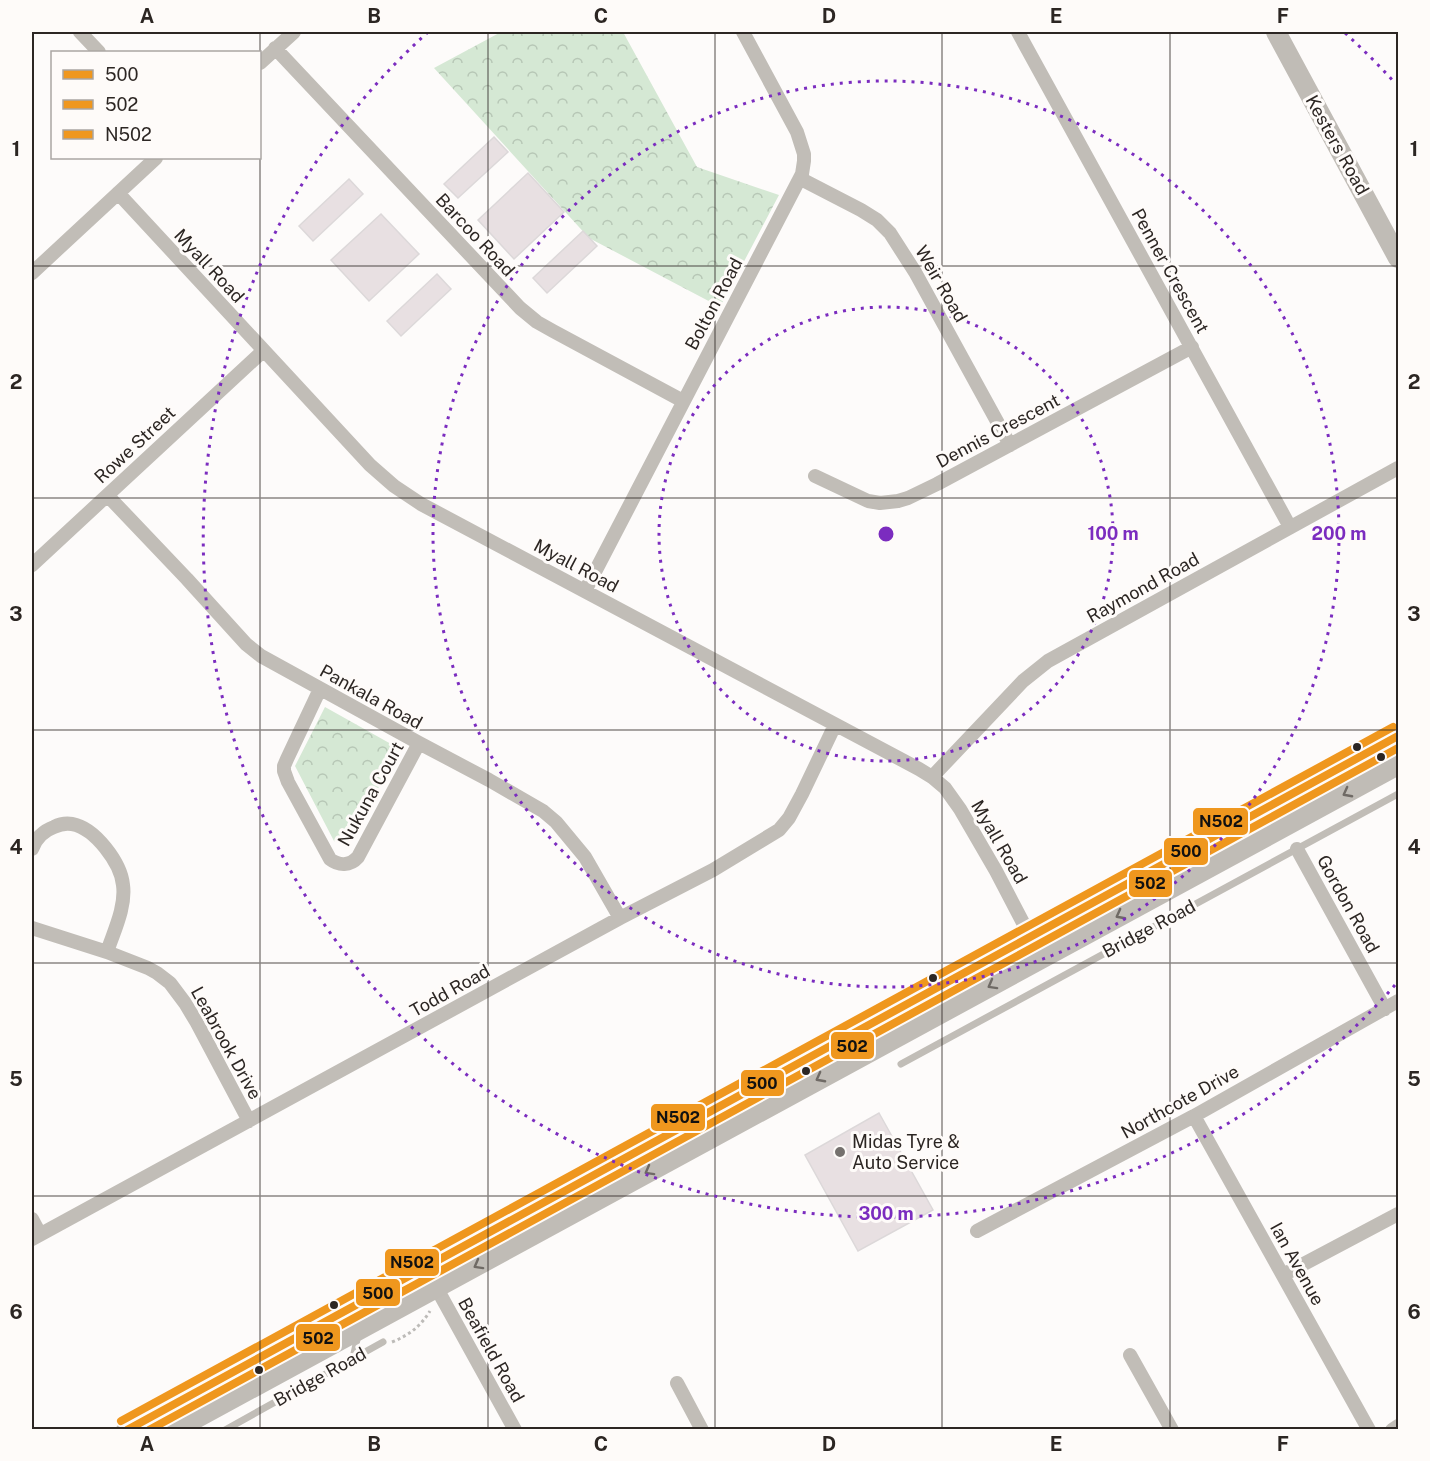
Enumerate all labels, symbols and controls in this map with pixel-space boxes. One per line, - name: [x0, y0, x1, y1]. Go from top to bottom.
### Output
- text: A: [140, 4, 154, 28]
- text: B: [367, 4, 381, 28]
- text: C: [594, 4, 608, 28]
- text: D: [822, 4, 836, 28]
- text: E: [1050, 4, 1062, 28]
- text: F: [1277, 4, 1289, 28]
- legend: [51, 51, 261, 159]
- text: 500: [105, 64, 138, 85]
- street label: Kesters Road: [1301, 91, 1373, 198]
- text: 502: [105, 94, 138, 115]
- text: N502: [105, 124, 152, 145]
- text: 1: [12, 137, 20, 161]
- text: 1: [1410, 137, 1418, 161]
- street label: Barcoo Road: [432, 189, 519, 281]
- street label: Penner Crescent: [1127, 205, 1213, 337]
- street label: Myall Road: [170, 225, 249, 307]
- street label: Weir Road: [911, 242, 972, 326]
- street label: Bolton Road: [680, 254, 747, 353]
- text: 2: [10, 370, 22, 394]
- text: 2: [1408, 370, 1420, 394]
- street label: Dennis Crescent: [932, 389, 1063, 472]
- street label: Rowe Street: [90, 402, 179, 487]
- text: 100 m: [1087, 523, 1139, 544]
- text: 200 m: [1312, 523, 1366, 544]
- centre of rings: [876, 524, 896, 544]
- street label: Myall Road: [530, 534, 622, 597]
- street label: Raymond Road: [1083, 548, 1203, 627]
- text: 3: [9, 602, 23, 626]
- text: 3: [1407, 602, 1421, 626]
- street label: Pankala Road: [316, 660, 426, 733]
- street label: Nukuna Court: [333, 738, 408, 850]
- unlabelled marker: [1351, 741, 1363, 753]
- unlabelled marker: [1375, 751, 1387, 763]
- one-way arrow: [1343, 786, 1353, 797]
- street label: Myall Road: [967, 796, 1032, 887]
- line badge: N502: [1192, 807, 1249, 836]
- text: N502: [1199, 812, 1243, 831]
- text: 4: [9, 835, 23, 859]
- text: 4: [1407, 835, 1421, 859]
- line badge: 500: [1163, 837, 1209, 866]
- text: 500: [1170, 842, 1202, 861]
- street label: Gordon Road: [1313, 851, 1384, 956]
- line badge: 502: [1128, 869, 1173, 898]
- text: 502: [1134, 874, 1166, 893]
- street label: Bridge Road: [1099, 895, 1199, 962]
- one-way arrow: [1116, 908, 1126, 919]
- street label: Todd Road: [406, 960, 493, 1021]
- unlabelled marker: [927, 972, 939, 984]
- one-way arrow: [987, 978, 998, 989]
- street label: Leabrook Drive: [187, 983, 266, 1103]
- line badge: 502: [830, 1031, 875, 1060]
- text: 502: [836, 1037, 868, 1056]
- street label: Northcote Drive: [1117, 1060, 1242, 1143]
- unlabelled marker: [800, 1065, 812, 1077]
- text: 5: [9, 1067, 23, 1091]
- text: 5: [1407, 1067, 1421, 1091]
- line badge: 500: [740, 1069, 785, 1097]
- one-way arrow: [816, 1071, 826, 1082]
- text: 500: [746, 1074, 778, 1093]
- line badge: N502: [650, 1103, 706, 1132]
- text: N502: [656, 1108, 700, 1127]
- place label: Midas Tyre & Auto Service: [852, 1131, 960, 1173]
- marker: Midas Tyre & Auto Service: [833, 1145, 847, 1159]
- one-way arrow: [645, 1164, 655, 1175]
- text: 300 m: [858, 1203, 914, 1224]
- street label: Ian Avenue: [1266, 1219, 1329, 1309]
- line badge: N502: [384, 1248, 440, 1277]
- text: N502: [390, 1253, 434, 1272]
- one-way arrow: [473, 1258, 484, 1269]
- line badge: 500: [355, 1278, 401, 1307]
- text: 500: [362, 1284, 394, 1303]
- street label: Beafield Road: [454, 1294, 529, 1406]
- unlabelled marker: [328, 1299, 340, 1311]
- text: 6: [9, 1300, 23, 1324]
- text: 6: [1407, 1300, 1421, 1324]
- line badge: 502: [295, 1323, 341, 1352]
- text: 502: [302, 1329, 334, 1348]
- street label: Bridge Road: [270, 1343, 370, 1411]
- unlabelled marker: [253, 1364, 265, 1376]
- text: A: [140, 1432, 154, 1456]
- text: B: [367, 1432, 381, 1456]
- text: C: [594, 1432, 608, 1456]
- text: D: [822, 1432, 836, 1456]
- text: E: [1050, 1432, 1062, 1456]
- text: F: [1277, 1432, 1289, 1456]

